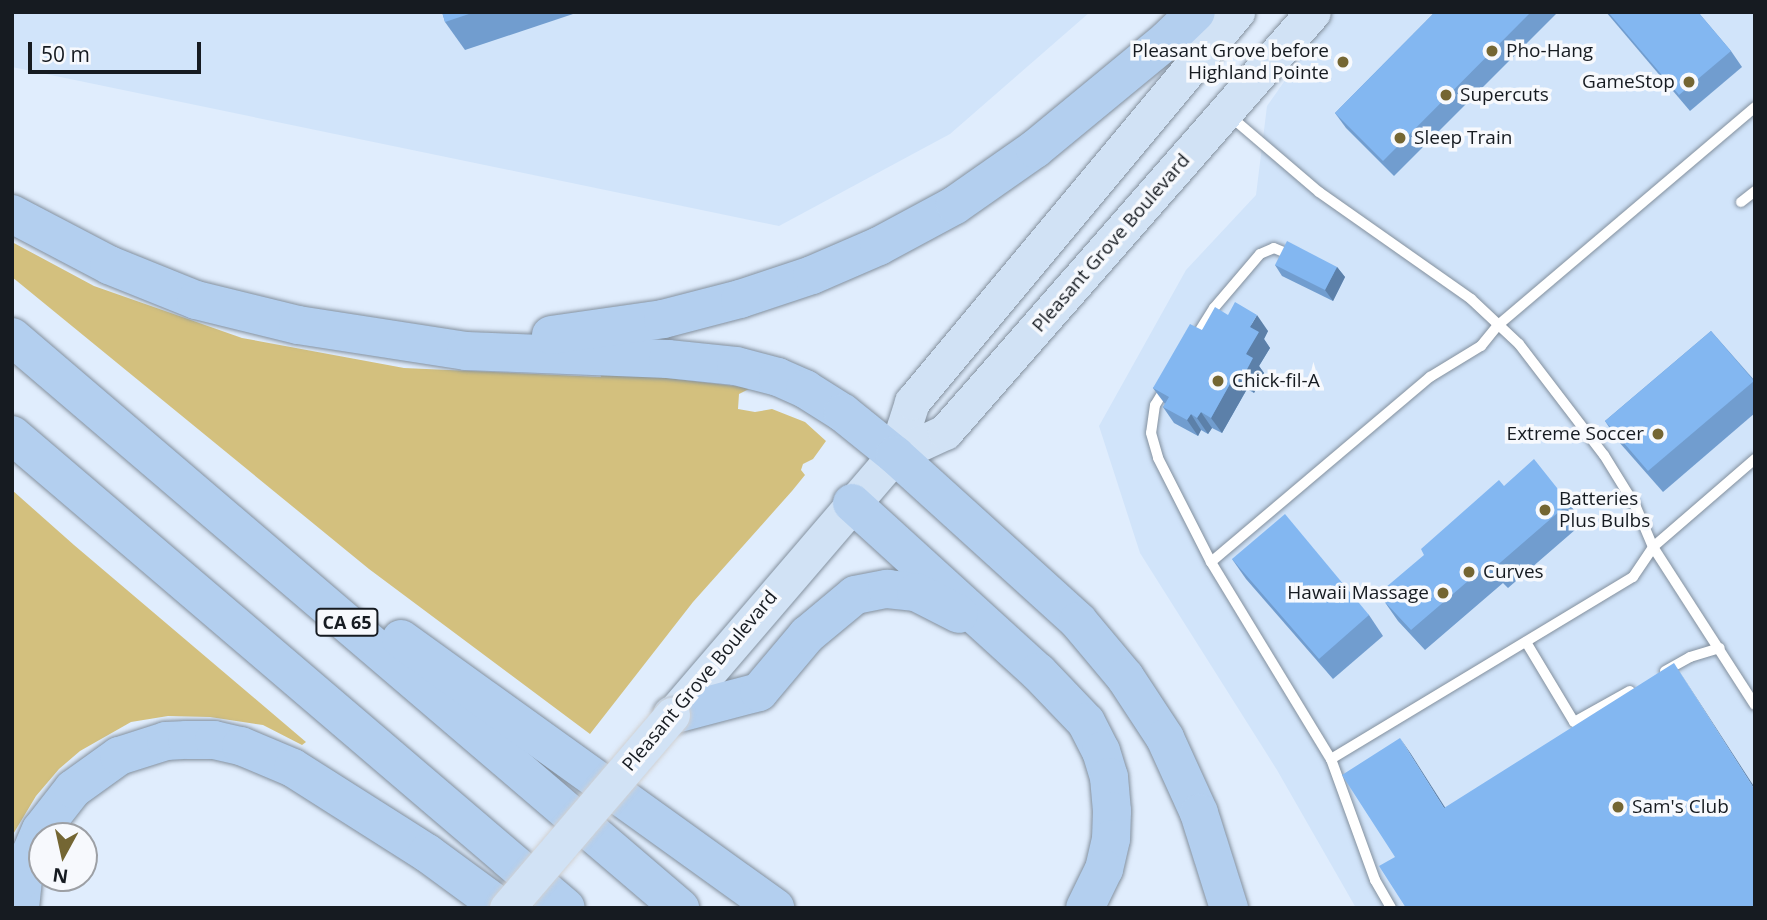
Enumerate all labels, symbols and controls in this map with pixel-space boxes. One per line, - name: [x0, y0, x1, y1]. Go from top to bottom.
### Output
- scale bar: [32, 28, 205, 72]
- text: 50 m: [41, 40, 90, 68]
- place label: Pleasant Grove before Highland Pointe: [1132, 40, 1329, 84]
- place label: Pho-Hang: [1506, 40, 1593, 62]
- marker: Pho-Hang: [1484, 43, 1500, 59]
- marker: Pleasant Grove before Highland Pointe: [1335, 54, 1351, 70]
- place label: GameStop: [1582, 71, 1675, 93]
- marker: GameStop: [1681, 74, 1697, 90]
- place label: Supercuts: [1460, 84, 1549, 106]
- marker: Supercuts: [1438, 87, 1454, 103]
- place label: Sleep Train: [1414, 127, 1512, 149]
- marker: Sleep Train: [1392, 130, 1408, 146]
- street label: Pleasant Grove Boulevard: [1027, 149, 1195, 337]
- place label: Chick-fil-A: [1232, 370, 1320, 392]
- marker: Chick-fil-A: [1210, 373, 1226, 389]
- place label: Extreme Soccer: [1507, 423, 1644, 445]
- marker: Extreme Soccer: [1650, 426, 1666, 442]
- place label: Batteries Plus Bulbs: [1559, 488, 1650, 532]
- marker: Batteries Plus Bulbs: [1537, 502, 1553, 518]
- place label: Curves: [1483, 561, 1544, 583]
- marker: Curves: [1461, 564, 1477, 580]
- place label: Hawaii Massage: [1287, 582, 1429, 604]
- marker: Hawaii Massage: [1435, 585, 1451, 601]
- street label: Pleasant Grove Boulevard: [618, 586, 782, 776]
- road number: CA 65: [314, 608, 380, 636]
- place label: Sam's Club: [1632, 796, 1729, 818]
- marker: Sam's Club: [1610, 799, 1626, 815]
- north arrow: [28, 822, 98, 892]
- text: N: [51, 862, 70, 890]

